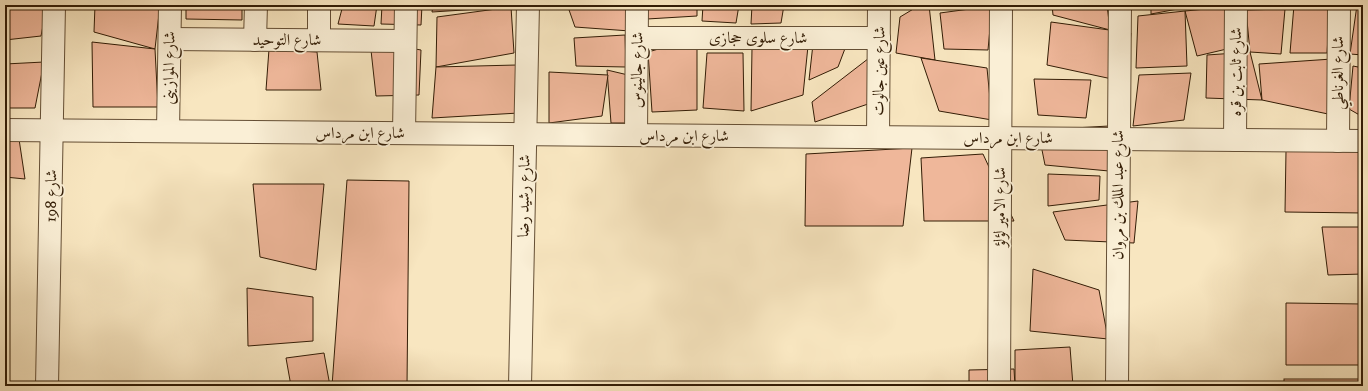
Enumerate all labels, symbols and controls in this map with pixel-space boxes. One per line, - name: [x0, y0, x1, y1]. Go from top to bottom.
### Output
- street label: شارع عين جالوت: [868, 26, 893, 116]
- street label: شارع ثابت بن قره: [1226, 27, 1249, 117]
- street label: شارع سلوى حجازى: [709, 28, 807, 51]
- street label: شارع التوحيد: [253, 30, 321, 53]
- street label: شارع الموازينى: [158, 31, 183, 105]
- street label: شارع جالينوس: [626, 32, 651, 109]
- street label: شارع الغرناطي: [1328, 36, 1353, 110]
- street label: شارع ابن مرداس: [315, 123, 405, 146]
- street label: شارع ابن مرداس: [639, 126, 729, 149]
- street label: شارع ابن مرداس: [963, 128, 1053, 151]
- street label: شارع عبد الملك بن مروان: [1108, 130, 1131, 260]
- street label: شارع رشيد رضا: [513, 154, 538, 238]
- street label: شارع الامير لؤلؤ: [990, 167, 1013, 249]
- street label: شارع 198: [41, 169, 64, 223]

